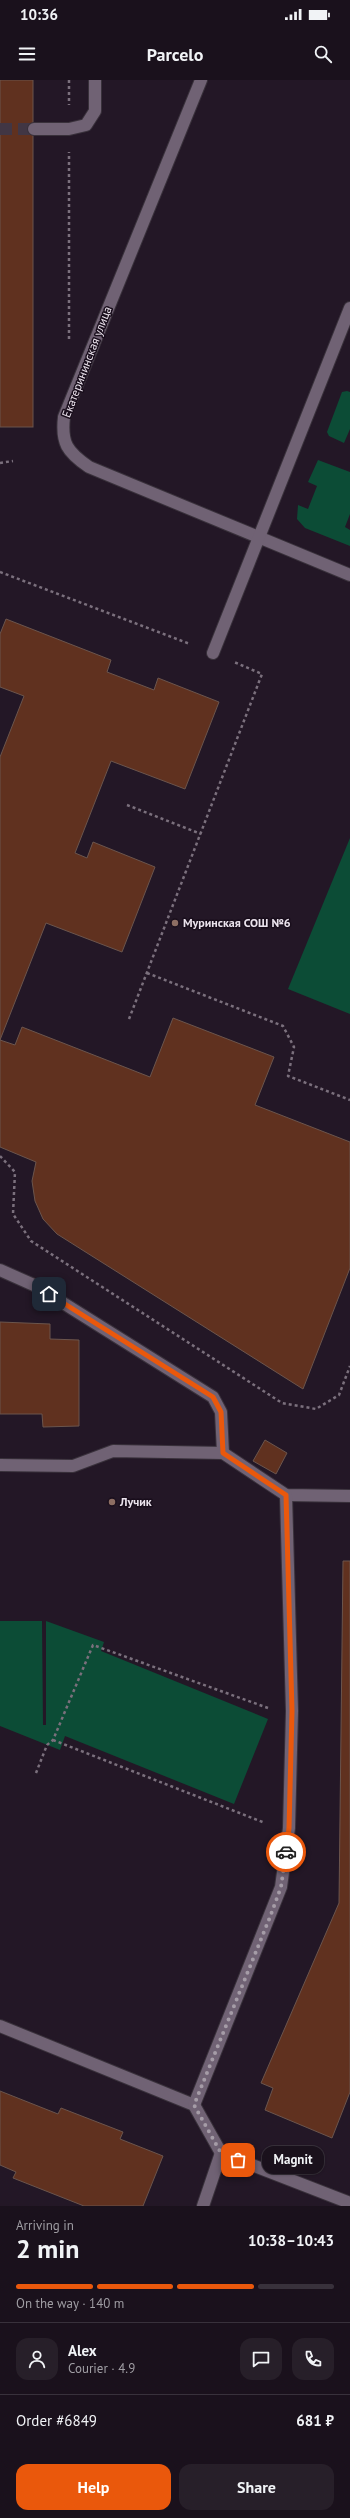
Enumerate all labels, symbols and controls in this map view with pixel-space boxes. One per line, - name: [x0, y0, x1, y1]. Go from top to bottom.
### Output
- text: 10:36: [20, 5, 58, 24]
- icon: menu: [16, 43, 38, 65]
- text: Parcelo: [147, 43, 203, 66]
- icon: search: [312, 43, 334, 65]
- street label: Екатерининская улица: [58, 304, 115, 420]
- place label: Муринская СОШ №6: [183, 915, 291, 930]
- marker: Муринская СОШ №6: [170, 918, 180, 928]
- pin: [32, 1277, 66, 1311]
- icon: home: [38, 1283, 60, 1305]
- place label: Лучик: [119, 1494, 152, 1509]
- marker: Лучик: [107, 1497, 117, 1507]
- courier: [266, 1832, 306, 1872]
- icon: car: [275, 1841, 297, 1863]
- pin: [221, 2143, 255, 2177]
- callout: Magnit: [262, 2146, 324, 2174]
- icon: bag: [227, 2149, 249, 2171]
- text: Magnit: [274, 2151, 312, 2168]
- text: Arriving in: [16, 2217, 74, 2234]
- text: 10:38–10:43: [248, 2231, 334, 2250]
- text: 2 min: [16, 2232, 79, 2265]
- text: On the way · 140 m: [16, 2295, 124, 2312]
- button: person: [16, 2338, 58, 2380]
- button: chat: [240, 2338, 282, 2380]
- button: phone: [292, 2338, 334, 2380]
- text: Alex: [68, 2341, 97, 2360]
- text: Courier · 4.9: [68, 2360, 135, 2377]
- text: Order #6849: [16, 2411, 97, 2430]
- text: 681 ₽: [296, 2411, 334, 2430]
- button: Help: [16, 2464, 171, 2510]
- button: Share: [179, 2464, 334, 2510]

